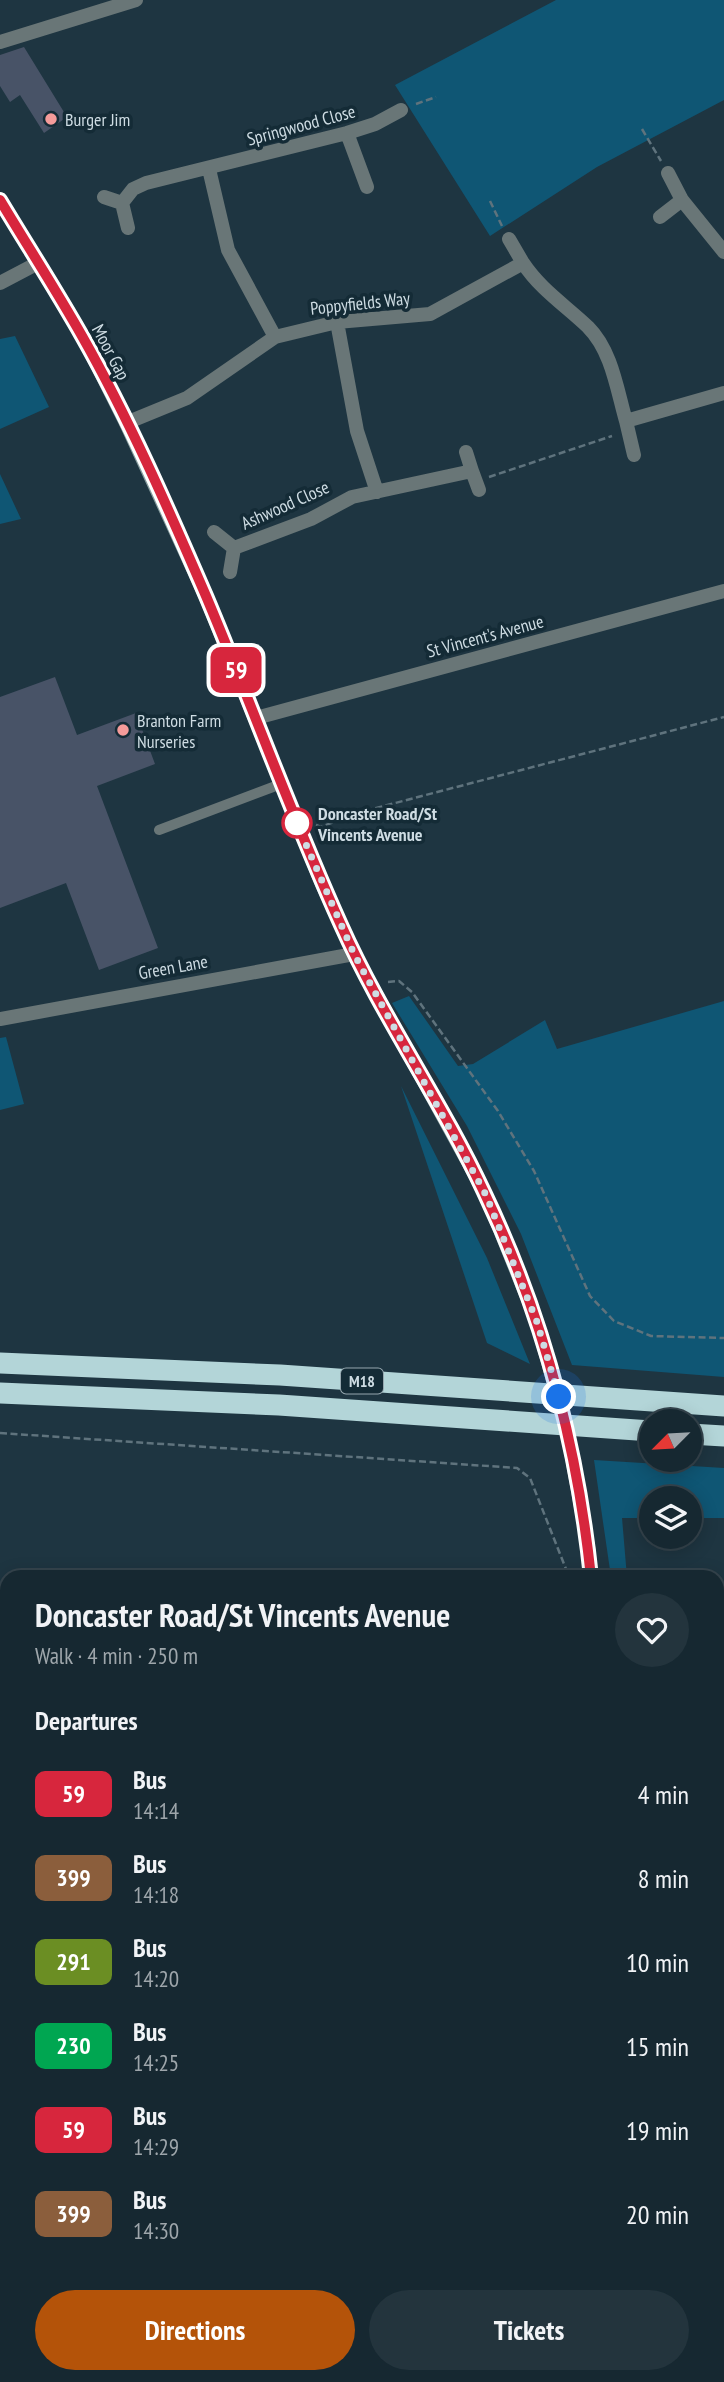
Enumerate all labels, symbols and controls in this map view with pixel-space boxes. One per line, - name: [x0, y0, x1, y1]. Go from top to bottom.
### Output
- street label: Springwood Close: [244, 99, 358, 151]
- place label: Burger Jim: [65, 108, 130, 131]
- marker: Burger Jim: [43, 111, 59, 127]
- street label: Poppyfields Way: [309, 286, 411, 320]
- street label: Moor Gap: [87, 320, 135, 384]
- street label: Ashwood Close: [237, 475, 333, 535]
- street label: St Vincent's Avenue: [424, 609, 546, 663]
- line badge: 59: [204, 647, 268, 693]
- text: 59: [225, 654, 247, 685]
- place label: Branton Farm Nurseries: [137, 709, 221, 753]
- marker: Branton Farm Nurseries: [115, 722, 131, 738]
- place label: Doncaster Road/St Vincents Avenue: [317, 802, 438, 846]
- marker: Doncaster Road/St Vincents Avenue: [282, 808, 312, 838]
- street label: Green Lane: [137, 950, 209, 984]
- road number: M18: [341, 1368, 383, 1394]
- your location: [541, 1379, 576, 1414]
- north arrow: [639, 1409, 702, 1472]
- map controls: [639, 1409, 702, 1549]
- button: layers: [639, 1486, 702, 1549]
- text: Doncaster Road/St Vincents Avenue: [35, 1593, 450, 1636]
- button: heart: [615, 1593, 689, 1667]
- text: Walk · 4 min · 250 m: [35, 1641, 198, 1670]
- text: Departures: [35, 1704, 138, 1737]
- text: Bus: [133, 1763, 166, 1796]
- text: 59: [62, 1778, 85, 1809]
- text: 4 min: [638, 1778, 689, 1811]
- text: 14:14: [133, 1796, 179, 1825]
- text: Bus: [133, 1847, 166, 1880]
- text: 399: [56, 1862, 91, 1893]
- text: 8 min: [638, 1862, 689, 1895]
- text: 14:18: [133, 1880, 179, 1909]
- text: Bus: [133, 1931, 166, 1964]
- text: 291: [56, 1946, 91, 1977]
- text: 10 min: [626, 1946, 689, 1979]
- text: 14:20: [133, 1964, 179, 1993]
- text: Bus: [133, 2015, 166, 2048]
- text: 230: [56, 2030, 91, 2061]
- text: 15 min: [626, 2030, 689, 2063]
- text: 14:25: [133, 2048, 179, 2077]
- text: Bus: [133, 2099, 166, 2132]
- text: 59: [62, 2114, 85, 2145]
- text: 19 min: [626, 2114, 689, 2147]
- text: 14:29: [133, 2132, 179, 2161]
- text: Bus: [133, 2183, 166, 2216]
- text: 399: [56, 2198, 91, 2229]
- text: 20 min: [626, 2198, 689, 2231]
- text: 14:30: [133, 2216, 179, 2245]
- button: Directions: [35, 2290, 355, 2370]
- button: Tickets: [369, 2290, 689, 2370]

